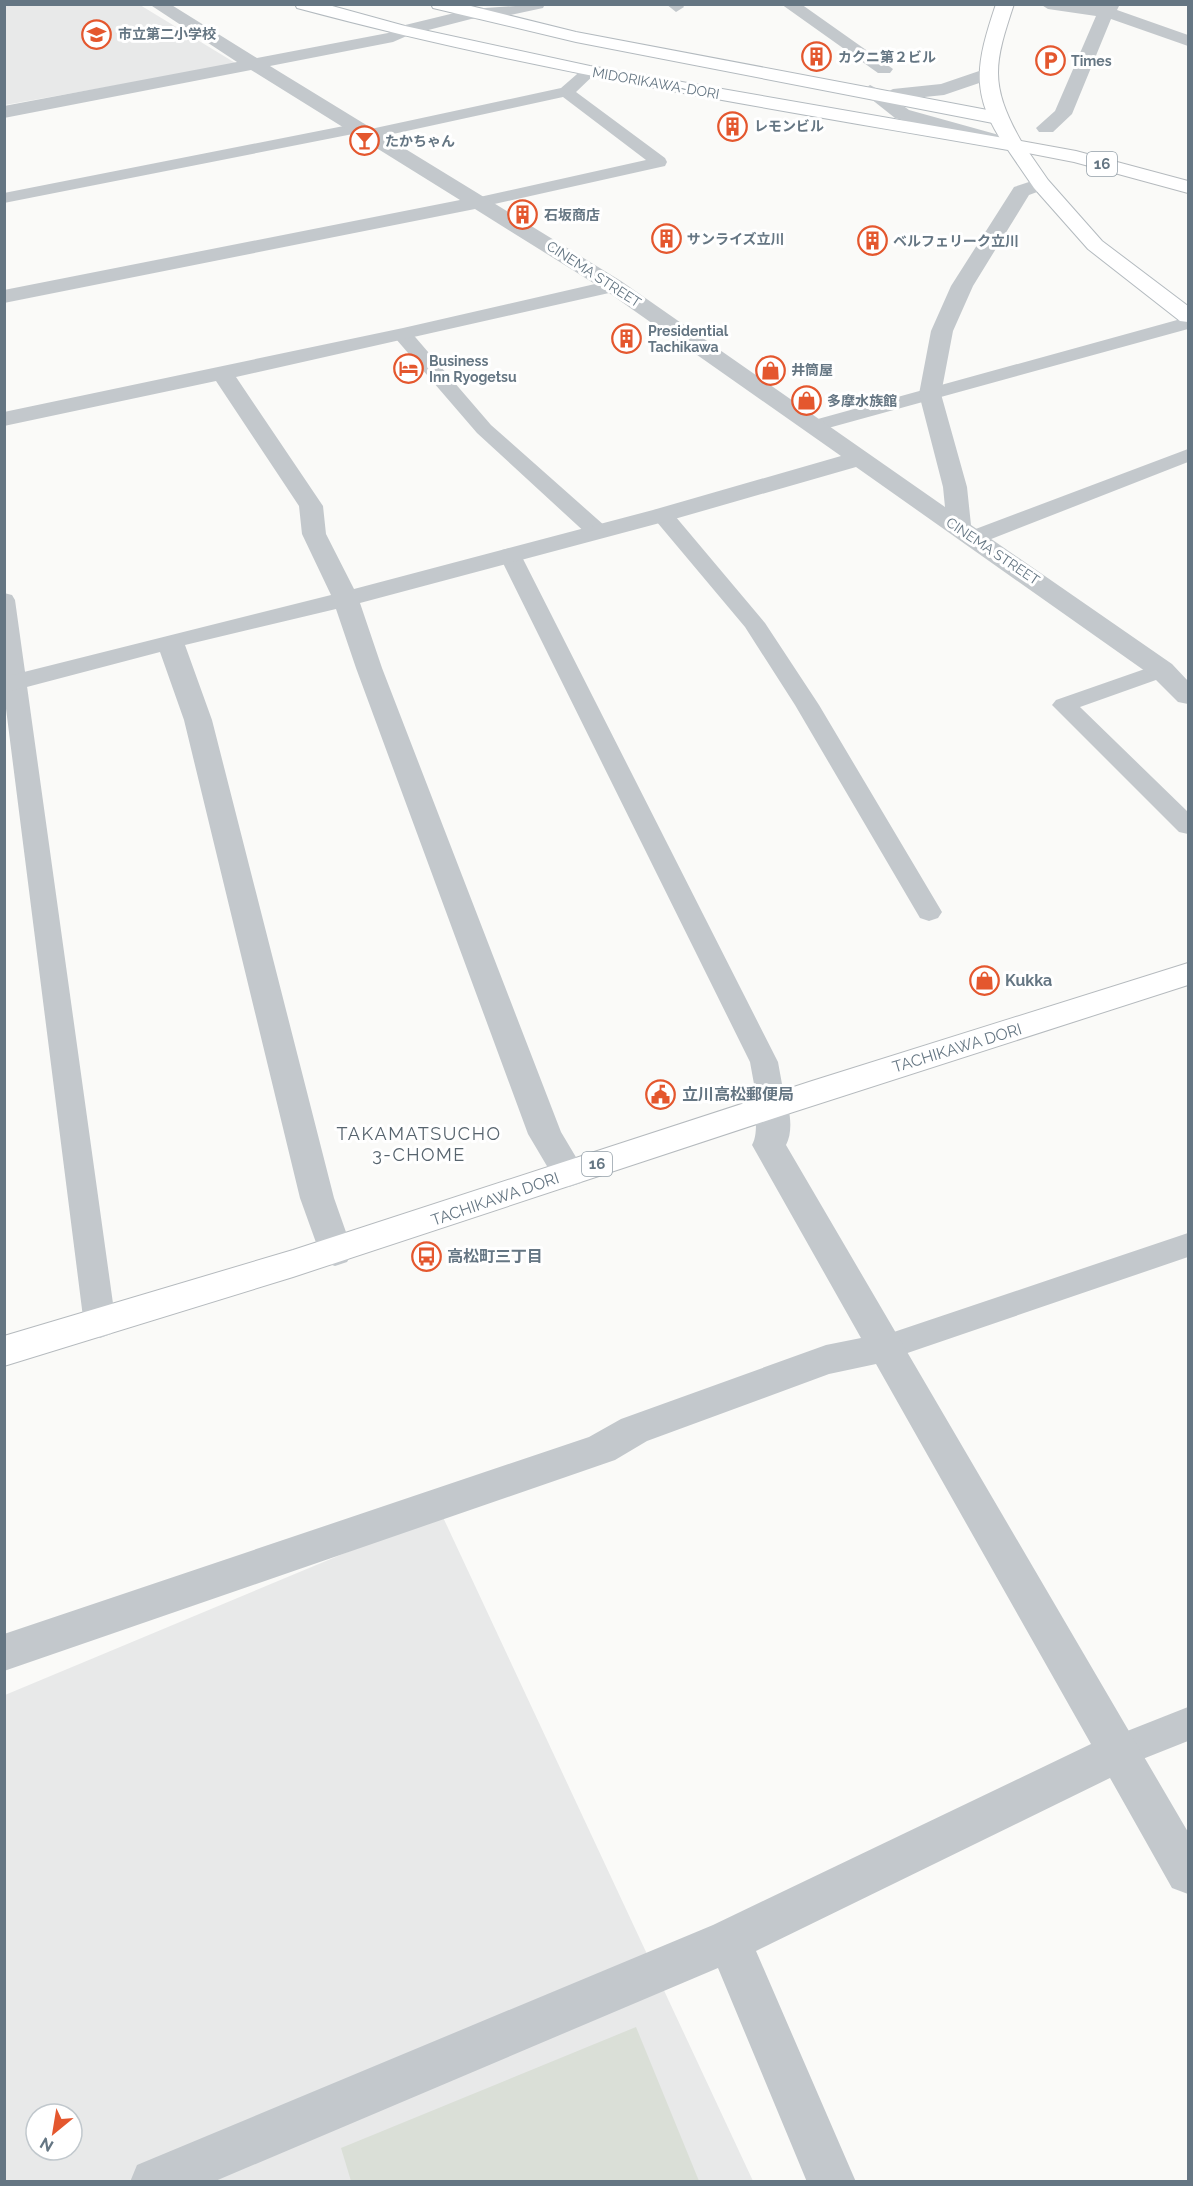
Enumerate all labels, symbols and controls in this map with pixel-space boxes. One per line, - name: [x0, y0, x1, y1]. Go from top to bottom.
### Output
- school or university icon: 市立第二小学校: [81, 18, 113, 50]
- place label: 市立第二小学校: [118, 26, 216, 42]
- building icon: カクニ第２ビル: [801, 41, 833, 73]
- parking icon: Times: [1034, 45, 1066, 77]
- place label: カクニ第２ビル: [838, 49, 936, 65]
- place label: Times: [1071, 53, 1112, 69]
- street label: MIDORIKAWA-DORI: [591, 64, 721, 102]
- building icon: レモンビル: [717, 110, 749, 142]
- place label: レモンビル: [754, 118, 824, 134]
- bar icon: たかちゃん: [348, 125, 380, 157]
- place label: たかちゃん: [385, 133, 455, 149]
- road number: 16: [1087, 152, 1117, 176]
- building icon: 石坂商店: [507, 199, 539, 231]
- place label: 石坂商店: [544, 207, 600, 223]
- building icon: サンライズ立川: [650, 223, 682, 255]
- building icon: ベルフェリーク立川: [856, 225, 888, 257]
- place label: サンライズ立川: [687, 231, 785, 247]
- place label: ベルフェリーク立川: [893, 233, 1019, 249]
- street label: CINEMA STREET: [544, 238, 644, 311]
- building icon: Presidential Tachikawa: [611, 323, 643, 355]
- place label: Presidential Tachikawa: [648, 323, 729, 355]
- hotel icon: Business Inn Ryogetsu: [392, 353, 424, 385]
- place label: Business Inn Ryogetsu: [429, 353, 517, 385]
- shop icon: 井筒屋: [754, 354, 786, 386]
- place label: 井筒屋: [791, 362, 833, 378]
- shop icon: 多摩水族館: [790, 385, 822, 417]
- place label: 多摩水族館: [827, 393, 897, 409]
- street label: CINEMA STREET: [943, 514, 1043, 588]
- shop icon: Kukka: [968, 964, 1000, 996]
- place label: Kukka: [1005, 971, 1052, 990]
- street label: TACHIKAWA DORI: [890, 1019, 1024, 1077]
- public building icon: 立川高松郵便局: [645, 1078, 677, 1110]
- place label: 立川高松郵便局: [682, 1085, 794, 1104]
- district label: TAKAMATSUCHO 3-CHOME: [336, 1123, 502, 1165]
- road number: 16: [582, 1152, 612, 1176]
- street label: TACHIKAWA DORI: [429, 1168, 561, 1230]
- bus stop icon: 高松町三丁目: [410, 1240, 442, 1272]
- place label: 高松町三丁目: [447, 1247, 543, 1266]
- north arrow: [24, 2102, 84, 2162]
- text: N: [37, 2133, 57, 2156]

